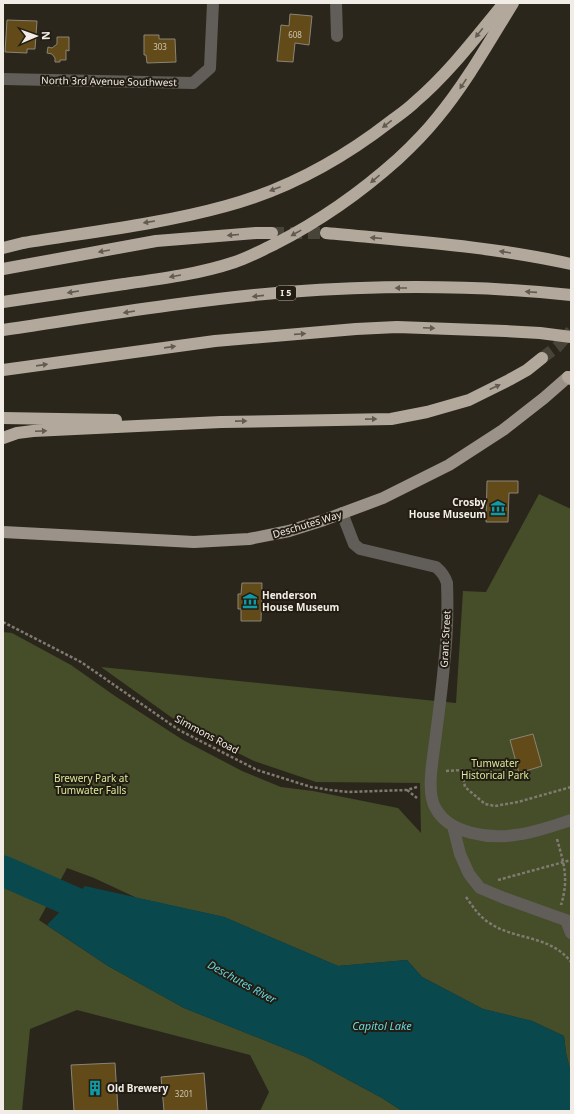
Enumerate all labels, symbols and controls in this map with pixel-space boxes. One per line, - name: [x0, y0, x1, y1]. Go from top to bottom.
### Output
- north arrow: [16, 16, 56, 56]
- one-way arrow: [475, 28, 484, 39]
- house number: 608: [288, 29, 302, 40]
- text: N: [39, 31, 54, 40]
- house number: 303: [153, 41, 167, 52]
- street label: North 3rd Avenue Southwest: [41, 73, 177, 89]
- one-way arrow: [459, 78, 467, 89]
- one-way arrow: [381, 120, 392, 129]
- one-way arrow: [370, 174, 380, 183]
- one-way arrow: [268, 187, 280, 193]
- one-way arrow: [143, 219, 155, 225]
- one-way arrow: [290, 229, 302, 236]
- one-way arrow: [227, 231, 239, 238]
- one-way arrow: [370, 234, 382, 241]
- one-way arrow: [98, 248, 110, 254]
- one-way arrow: [499, 249, 511, 255]
- one-way arrow: [169, 273, 181, 279]
- one-way arrow: [395, 284, 407, 291]
- road number: I 5: [276, 286, 296, 300]
- one-way arrow: [67, 289, 79, 295]
- one-way arrow: [525, 289, 537, 296]
- one-way arrow: [252, 293, 264, 299]
- one-way arrow: [123, 309, 135, 315]
- one-way arrow: [423, 325, 436, 331]
- one-way arrow: [294, 330, 306, 337]
- one-way arrow: [164, 344, 177, 350]
- one-way arrow: [36, 362, 48, 368]
- one-way arrow: [490, 384, 501, 390]
- one-way arrow: [365, 416, 378, 422]
- one-way arrow: [235, 418, 248, 424]
- one-way arrow: [35, 427, 47, 434]
- place label: Crosby House Museum: [409, 495, 486, 521]
- museum icon: Crosby House Museum: [489, 499, 507, 517]
- street label: Deschutes Way: [271, 507, 344, 541]
- place label: Henderson House Museum: [262, 588, 339, 614]
- museum icon: Henderson House Museum: [241, 592, 259, 610]
- street label: Grant Street: [437, 610, 454, 668]
- street label: Simmons Road: [173, 711, 241, 757]
- park label: Tumwater Historical Park: [461, 756, 530, 782]
- park label: Brewery Park at Tumwater Falls: [54, 771, 128, 797]
- water label: Deschutes River: [205, 957, 280, 1007]
- water label: Capitol Lake: [352, 1018, 412, 1033]
- building icon: Old Brewery: [86, 1079, 104, 1097]
- place label: Old Brewery: [107, 1081, 168, 1095]
- house number: 3201: [175, 1088, 193, 1099]

